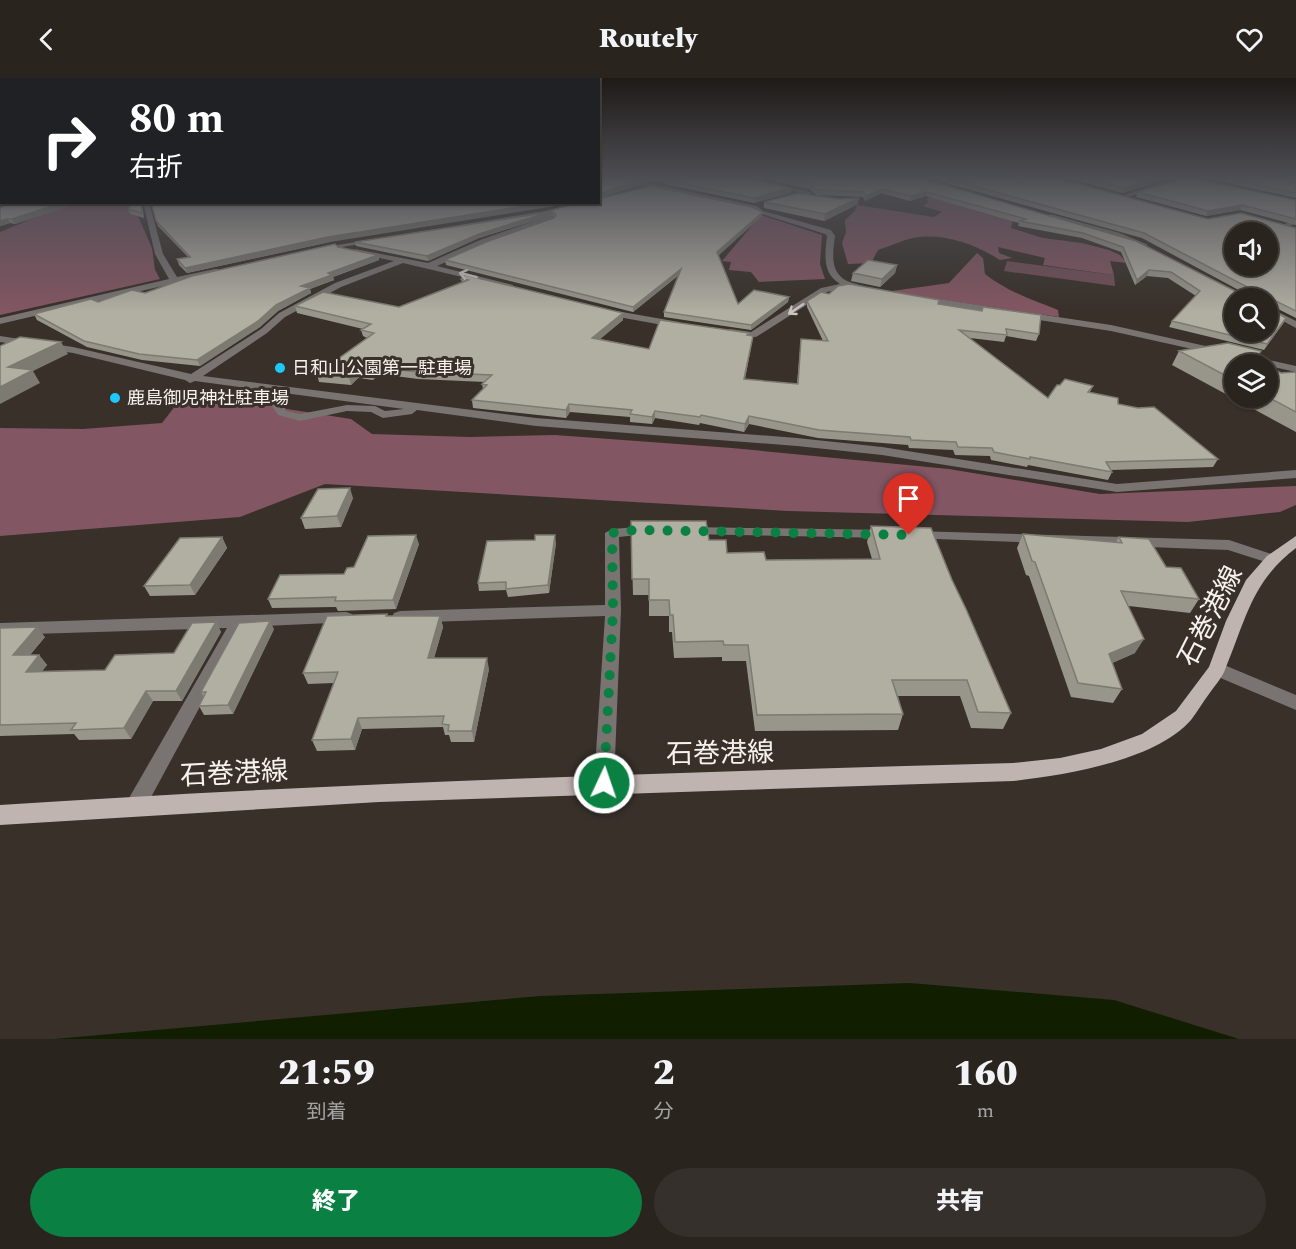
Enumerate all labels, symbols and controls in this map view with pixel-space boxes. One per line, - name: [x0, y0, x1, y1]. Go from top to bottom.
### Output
- text: Routely: [599, 18, 697, 60]
- icon: back: [30, 23, 63, 56]
- icon: heart: [1233, 23, 1266, 56]
- text: 80 m: [129, 88, 224, 151]
- icon: right: [30, 102, 108, 180]
- text: 右折: [129, 147, 183, 189]
- map controls: [1224, 222, 1278, 408]
- button: sound: [1224, 222, 1278, 276]
- one-way arrow: [458, 269, 477, 281]
- button: search: [1224, 288, 1278, 342]
- one-way arrow: [788, 303, 804, 315]
- button: layers: [1224, 354, 1278, 408]
- place label: 日和山公園第一駐車場: [292, 355, 472, 382]
- marker: 日和山公園第一駐車場: [273, 361, 287, 375]
- place label: 鹿島御児神社駐車場: [127, 385, 289, 412]
- marker: 鹿島御児神社駐車場: [108, 391, 122, 405]
- pin: [883, 473, 934, 535]
- icon: arrive: [892, 482, 925, 515]
- street label: 石巻港線: [1168, 559, 1254, 674]
- street label: 石巻港線: [666, 732, 774, 776]
- street label: 石巻港線: [179, 750, 289, 798]
- position arrow: [572, 751, 636, 815]
- text: 21:59: [278, 1046, 375, 1101]
- text: 2: [653, 1046, 675, 1101]
- text: 160: [953, 1047, 1018, 1102]
- text: m: [977, 1096, 994, 1126]
- text: 到着: [307, 1097, 347, 1127]
- text: 分: [654, 1097, 674, 1127]
- button: 終了: [30, 1168, 642, 1237]
- button: 共有: [654, 1168, 1266, 1237]

